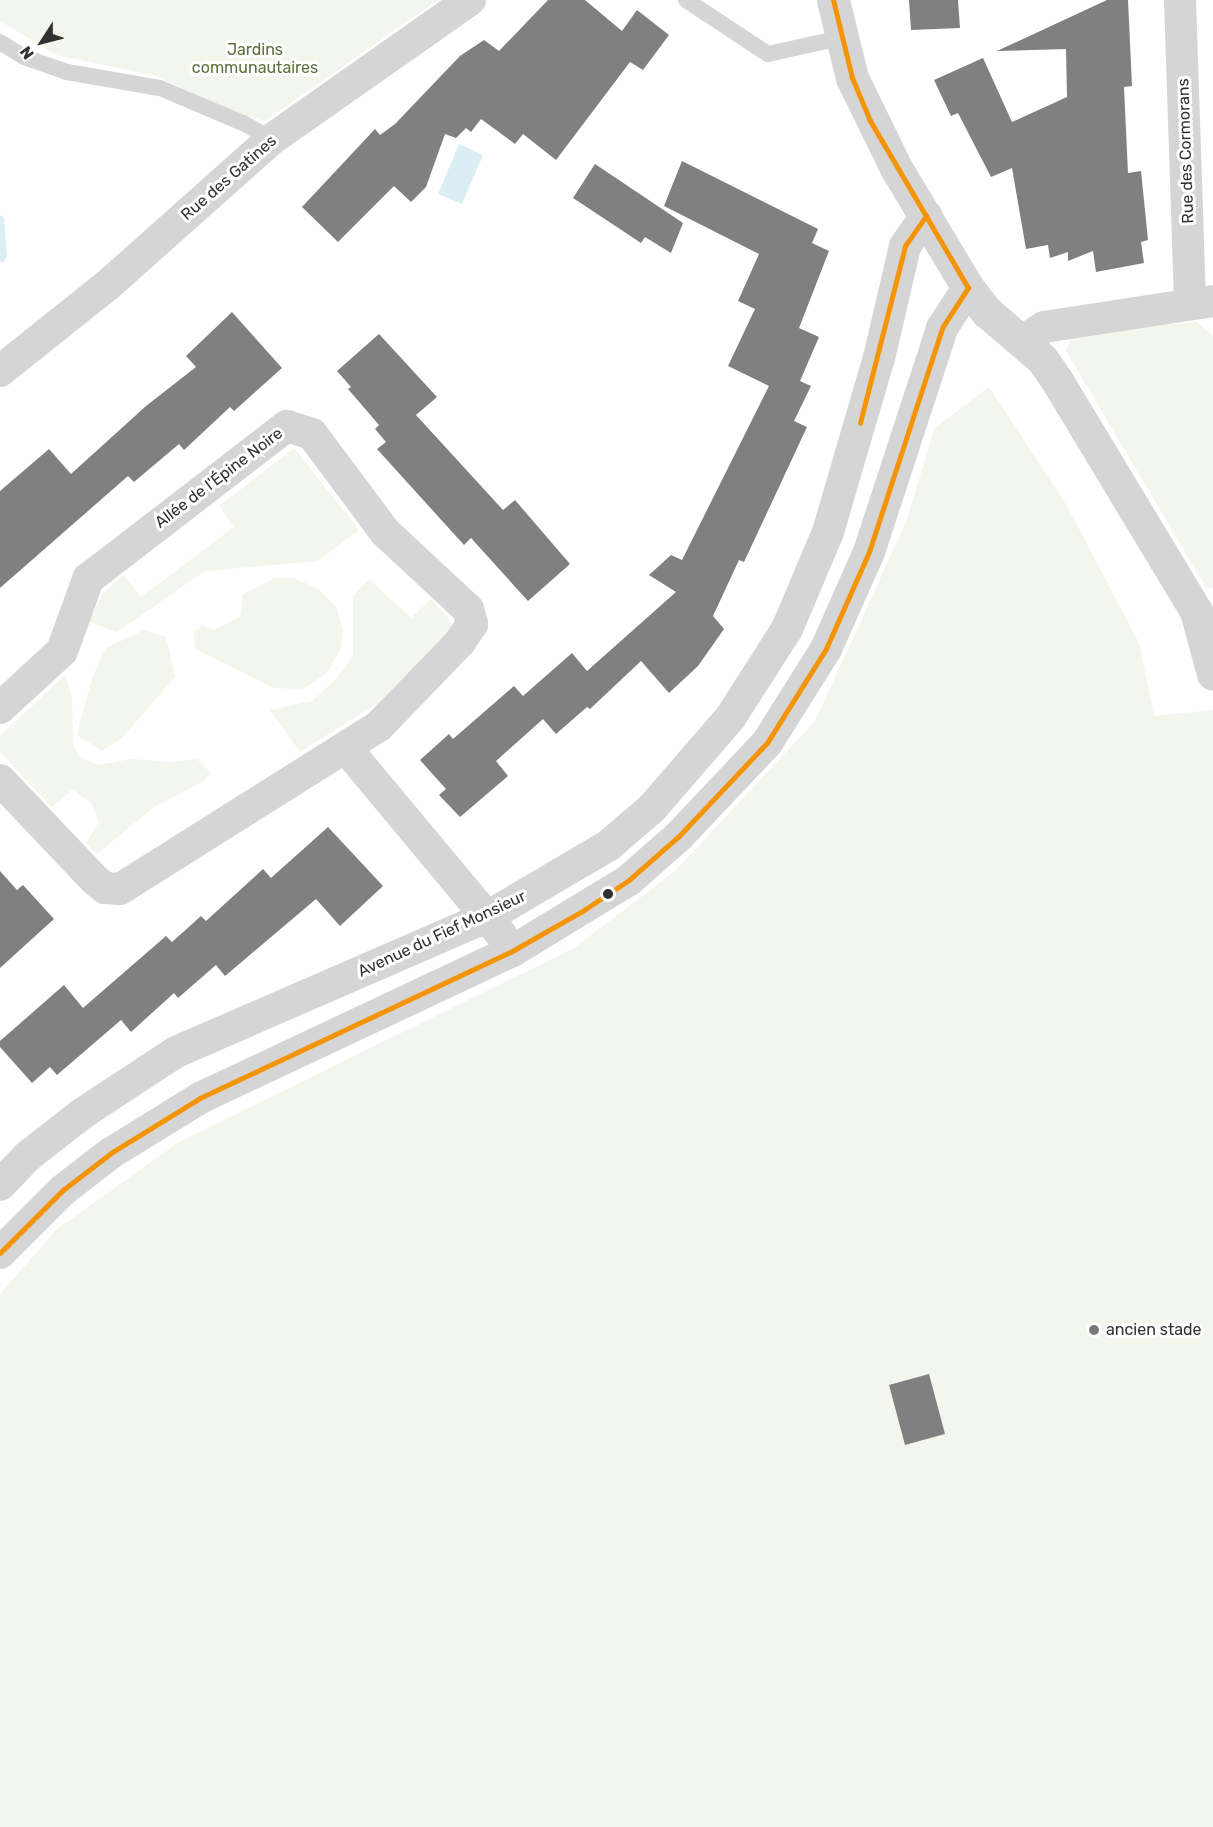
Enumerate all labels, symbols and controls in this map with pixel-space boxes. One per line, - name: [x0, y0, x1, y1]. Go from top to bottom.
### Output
- north arrow: [12, 12, 72, 72]
- park label: Jardins communautaires: [192, 40, 318, 78]
- text: N: [16, 43, 38, 63]
- street label: Rue des Cormorans: [1174, 78, 1198, 224]
- street label: Rue des Gatines: [177, 131, 281, 225]
- street label: Allée de l'Épine Noire: [151, 424, 287, 532]
- street label: Avenue du Fief Monsieur: [355, 887, 529, 981]
- unlabelled marker: [602, 888, 614, 900]
- place label: ancien stade: [1106, 1320, 1202, 1340]
- marker: ancien stade: [1087, 1323, 1101, 1337]

